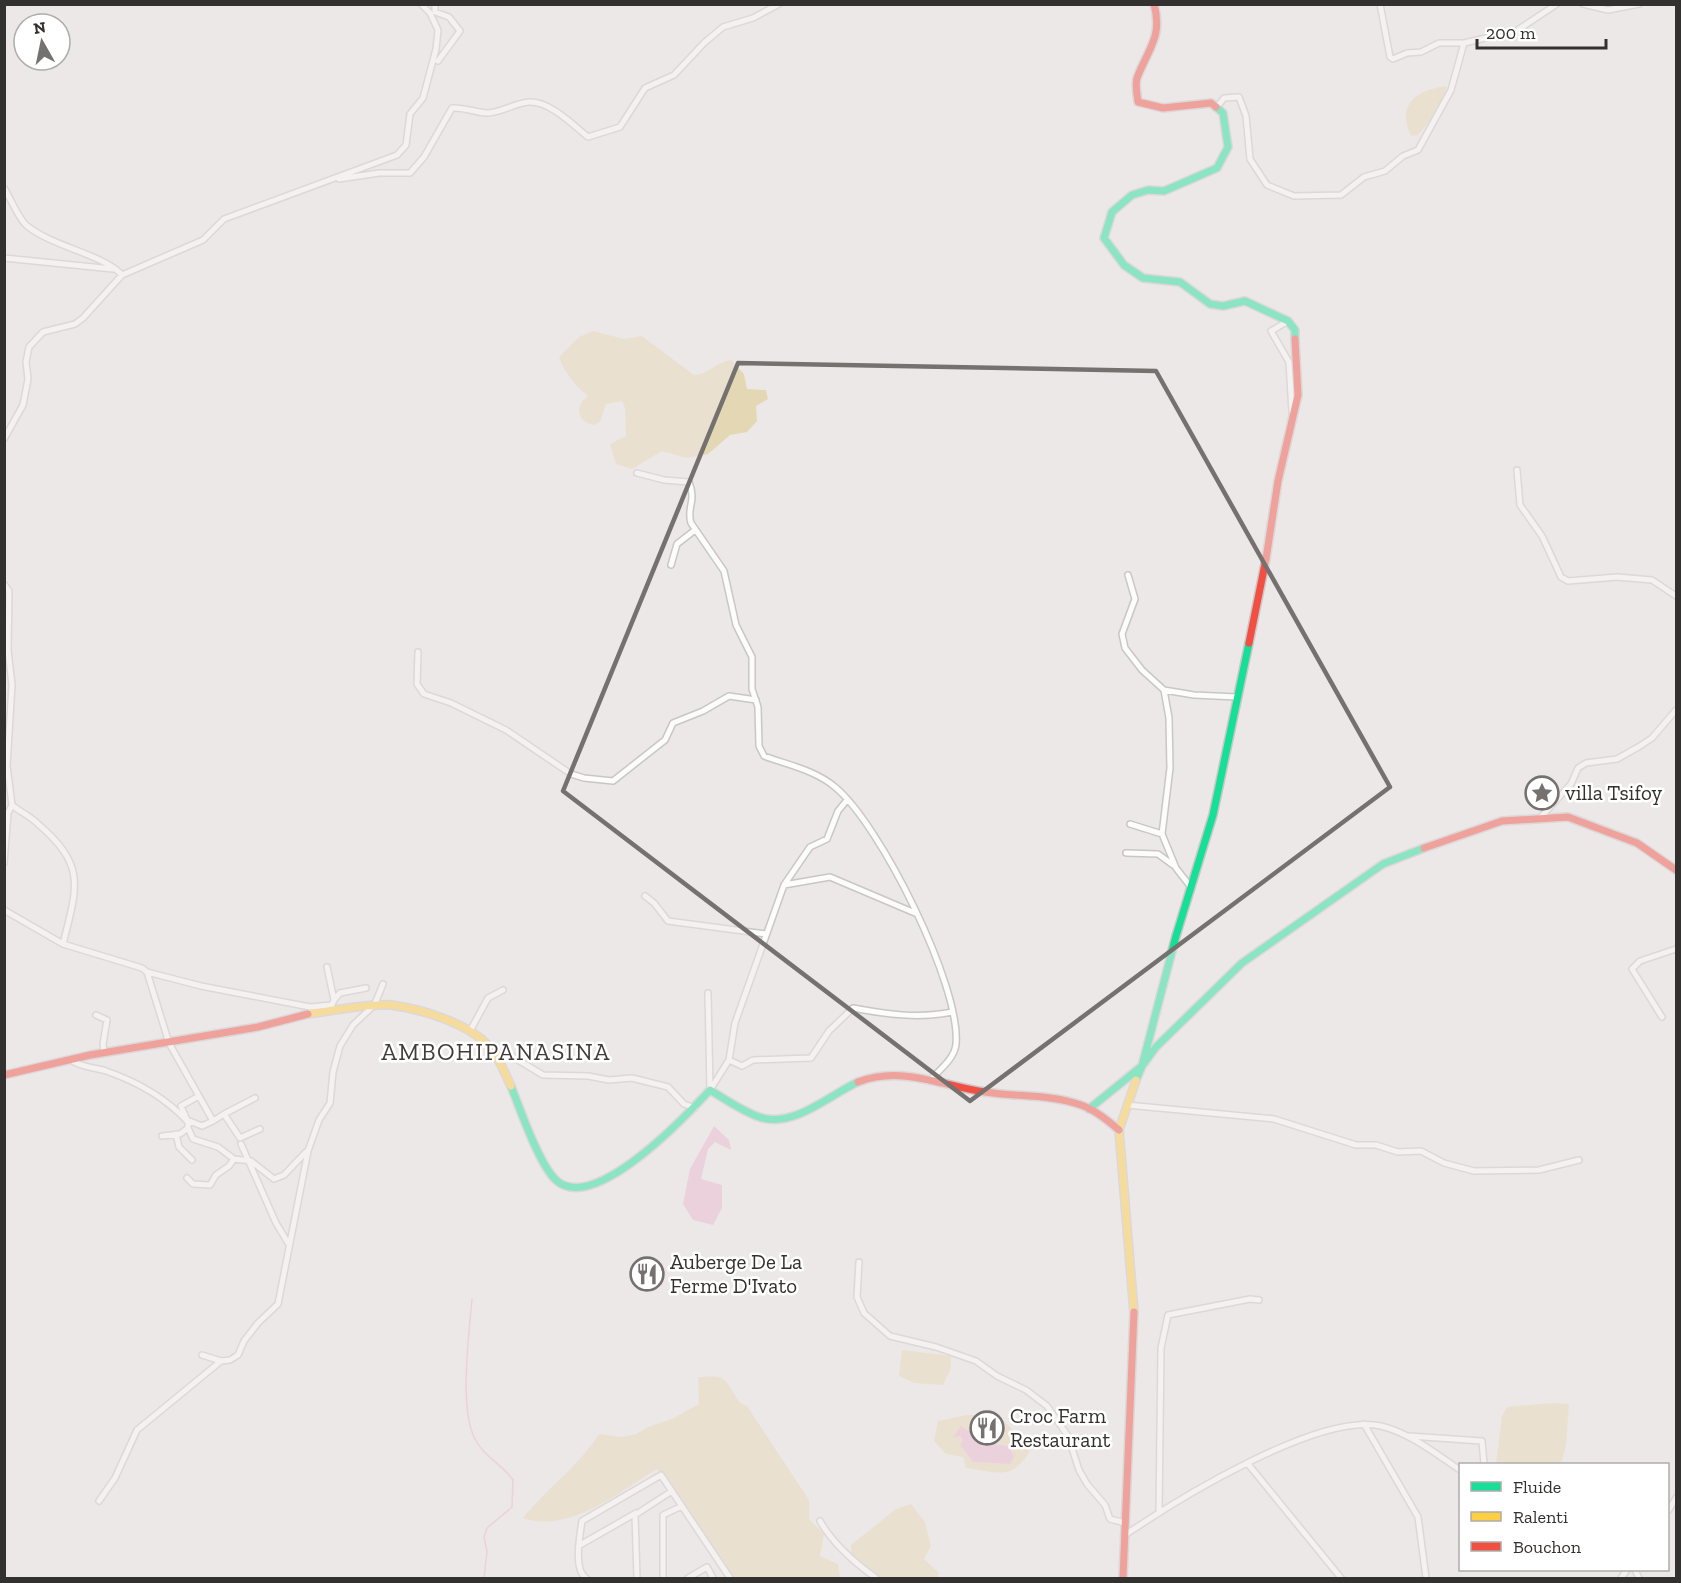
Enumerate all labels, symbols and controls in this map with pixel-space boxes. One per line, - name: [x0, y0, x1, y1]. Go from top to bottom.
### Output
- north arrow: [12, 12, 72, 72]
- scale bar: [1477, 12, 1606, 50]
- text: N: [32, 17, 47, 38]
- text: 200 m: [1486, 22, 1536, 44]
- place icon: villa Tsifoy: [1524, 775, 1560, 811]
- place label: villa Tsifoy: [1565, 780, 1662, 805]
- district label: AMBOHIPANASINA: [381, 1037, 611, 1066]
- place label: Auberge De La Ferme D'Ivato: [670, 1249, 802, 1298]
- restaurant icon: Auberge De La Ferme D'Ivato: [629, 1256, 665, 1292]
- place label: Croc Farm Restaurant: [1010, 1403, 1110, 1452]
- restaurant icon: Croc Farm Restaurant: [969, 1410, 1005, 1446]
- legend: [1459, 1463, 1669, 1571]
- text: Fluide: [1513, 1476, 1561, 1498]
- text: Ralenti: [1513, 1506, 1568, 1528]
- text: Bouchon: [1513, 1536, 1582, 1558]

